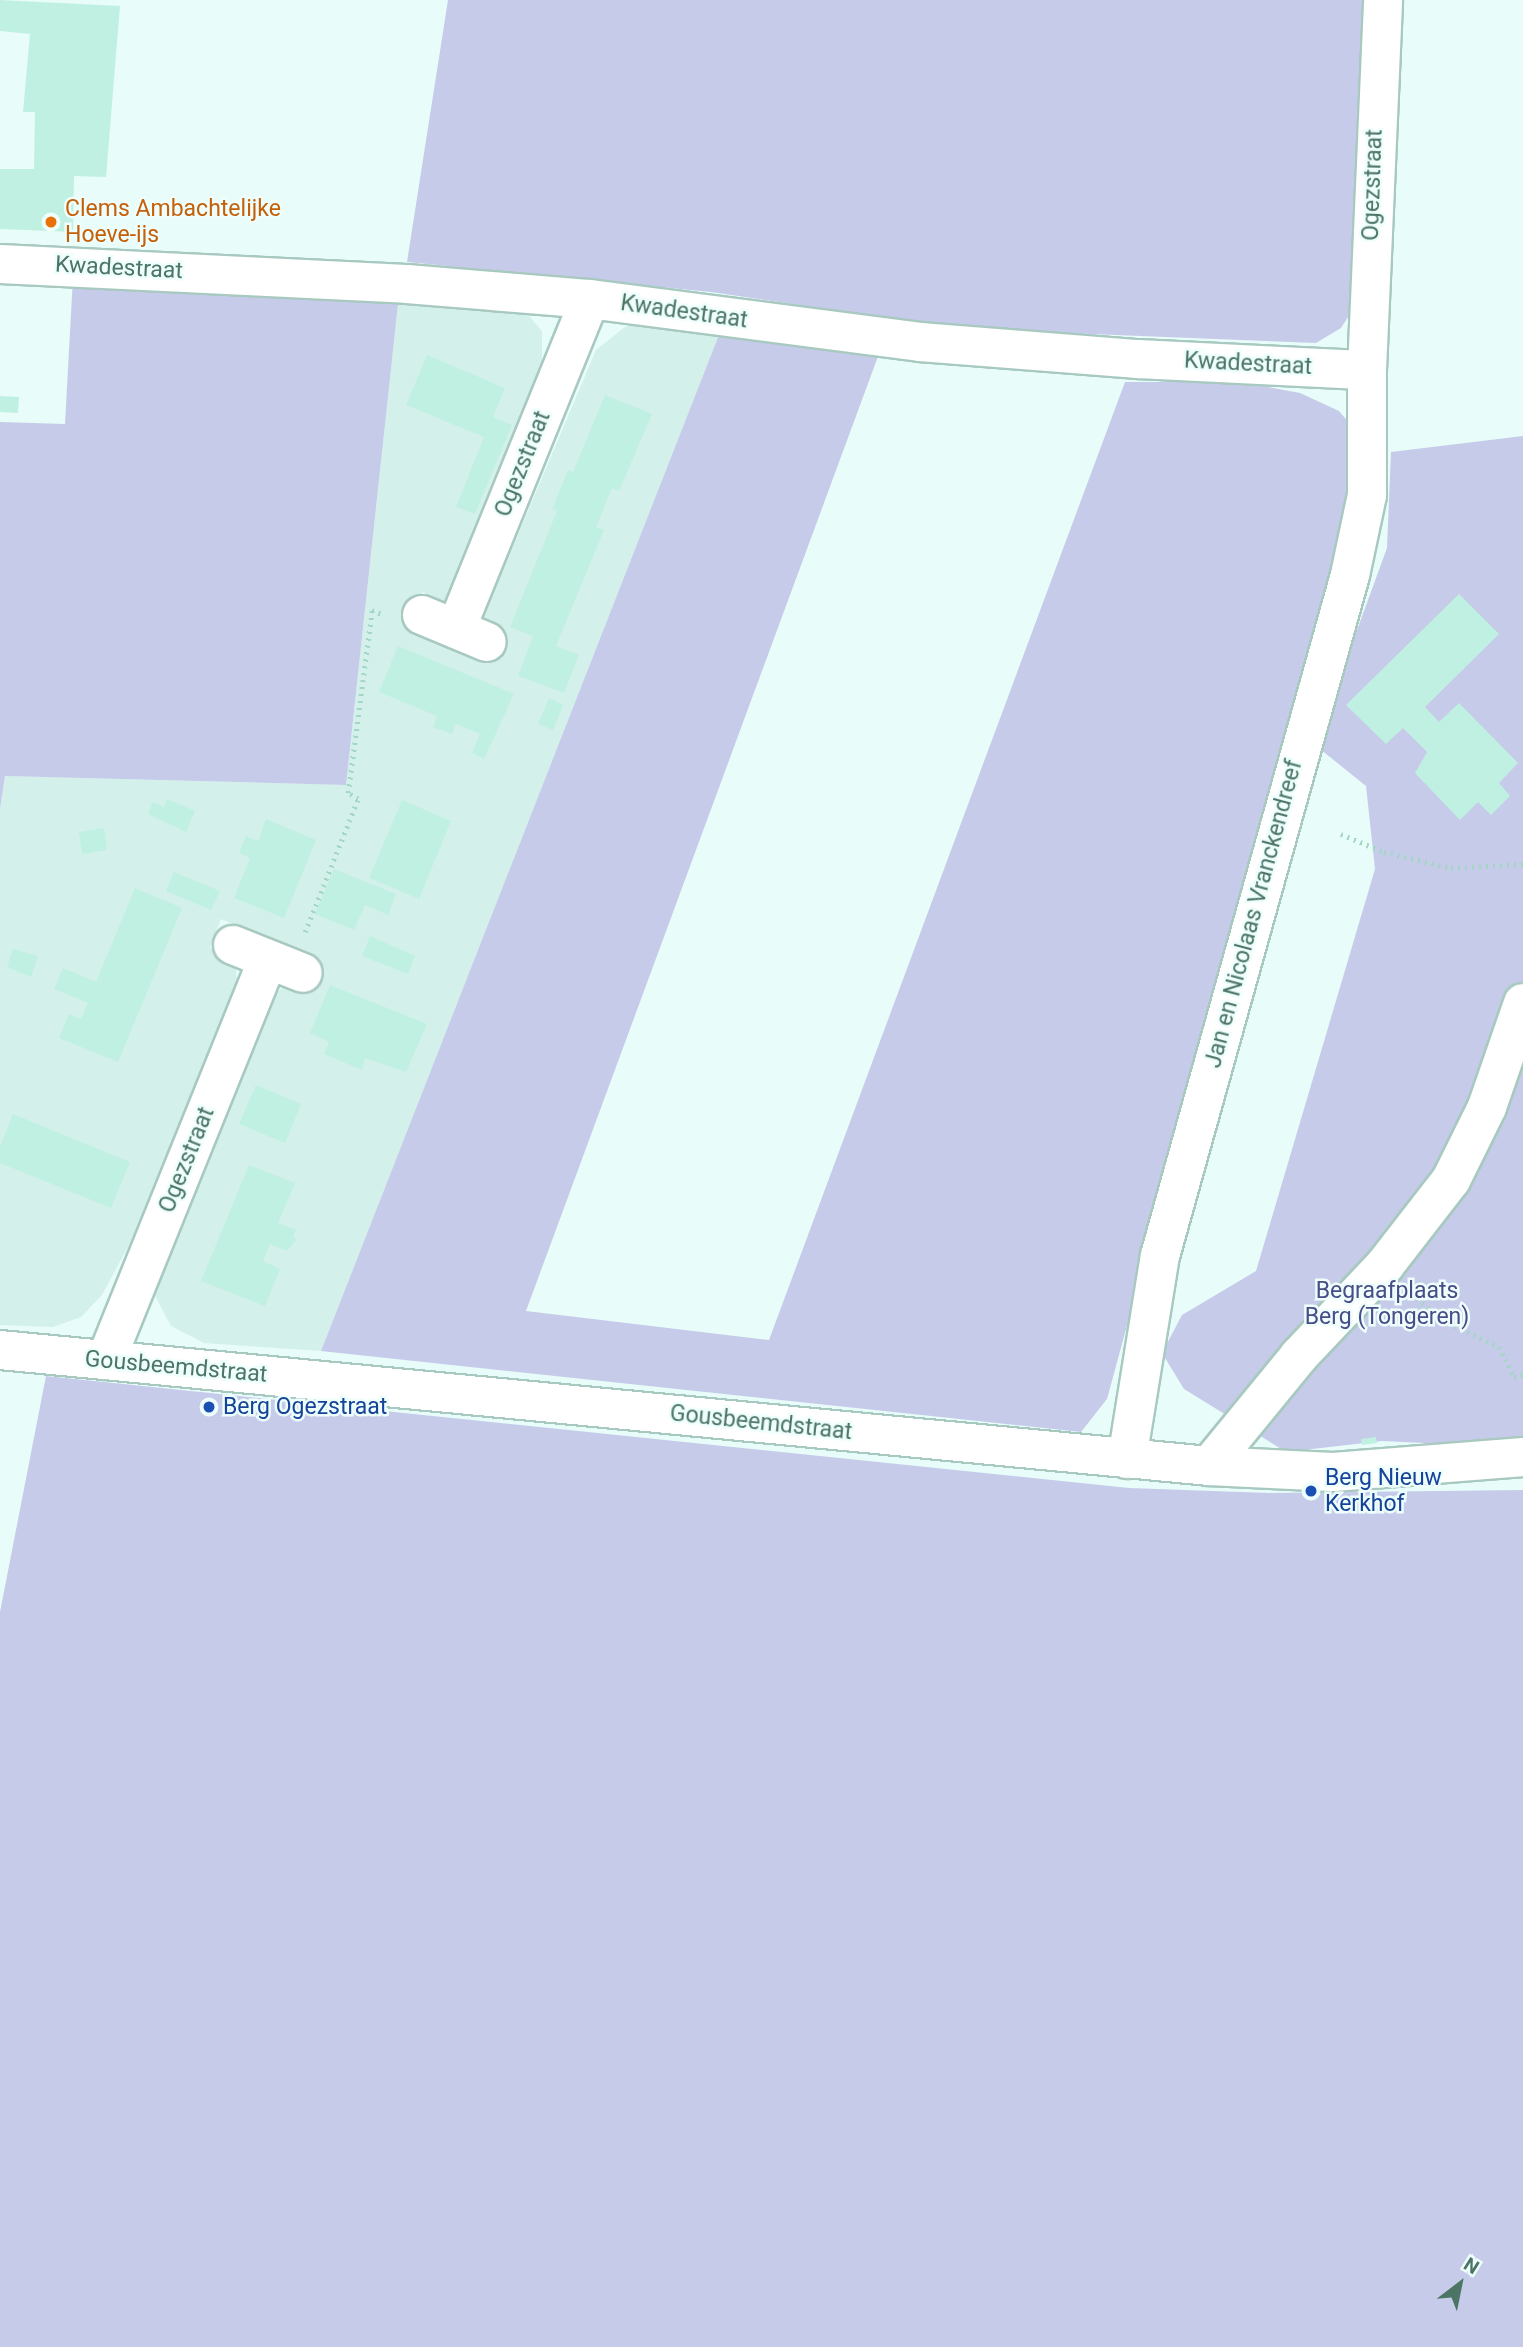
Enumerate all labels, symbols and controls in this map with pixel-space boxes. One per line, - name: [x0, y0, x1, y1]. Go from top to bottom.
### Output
- street label: Ogezstraat: [1357, 129, 1389, 241]
- place label: Clems Ambachtelijke Hoeve-ijs: [65, 195, 281, 249]
- marker: Clems Ambachtelijke Hoeve-ijs: [43, 214, 59, 230]
- street label: Kwadestraat: [54, 251, 184, 285]
- street label: Kwadestraat: [619, 289, 749, 335]
- street label: Kwadestraat: [1183, 347, 1313, 381]
- street label: Ogezstraat: [489, 407, 557, 521]
- street label: Jan en Nicolaas Vranckendreef: [1200, 757, 1308, 1071]
- street label: Ogezstraat: [153, 1103, 221, 1217]
- park label: Begraafplaats Berg (Tongeren): [1305, 1277, 1469, 1331]
- street label: Gousbeemdstraat: [84, 1345, 268, 1389]
- place label: Berg Ogezstraat: [223, 1393, 387, 1421]
- marker: Berg Ogezstraat: [201, 1399, 217, 1415]
- street label: Gousbeemdstraat: [669, 1400, 853, 1446]
- place label: Berg Nieuw Kerkhof: [1325, 1464, 1442, 1518]
- marker: Berg Nieuw Kerkhof: [1303, 1483, 1319, 1499]
- north arrow: [1425, 2249, 1495, 2319]
- text: N: [1460, 2252, 1483, 2279]

